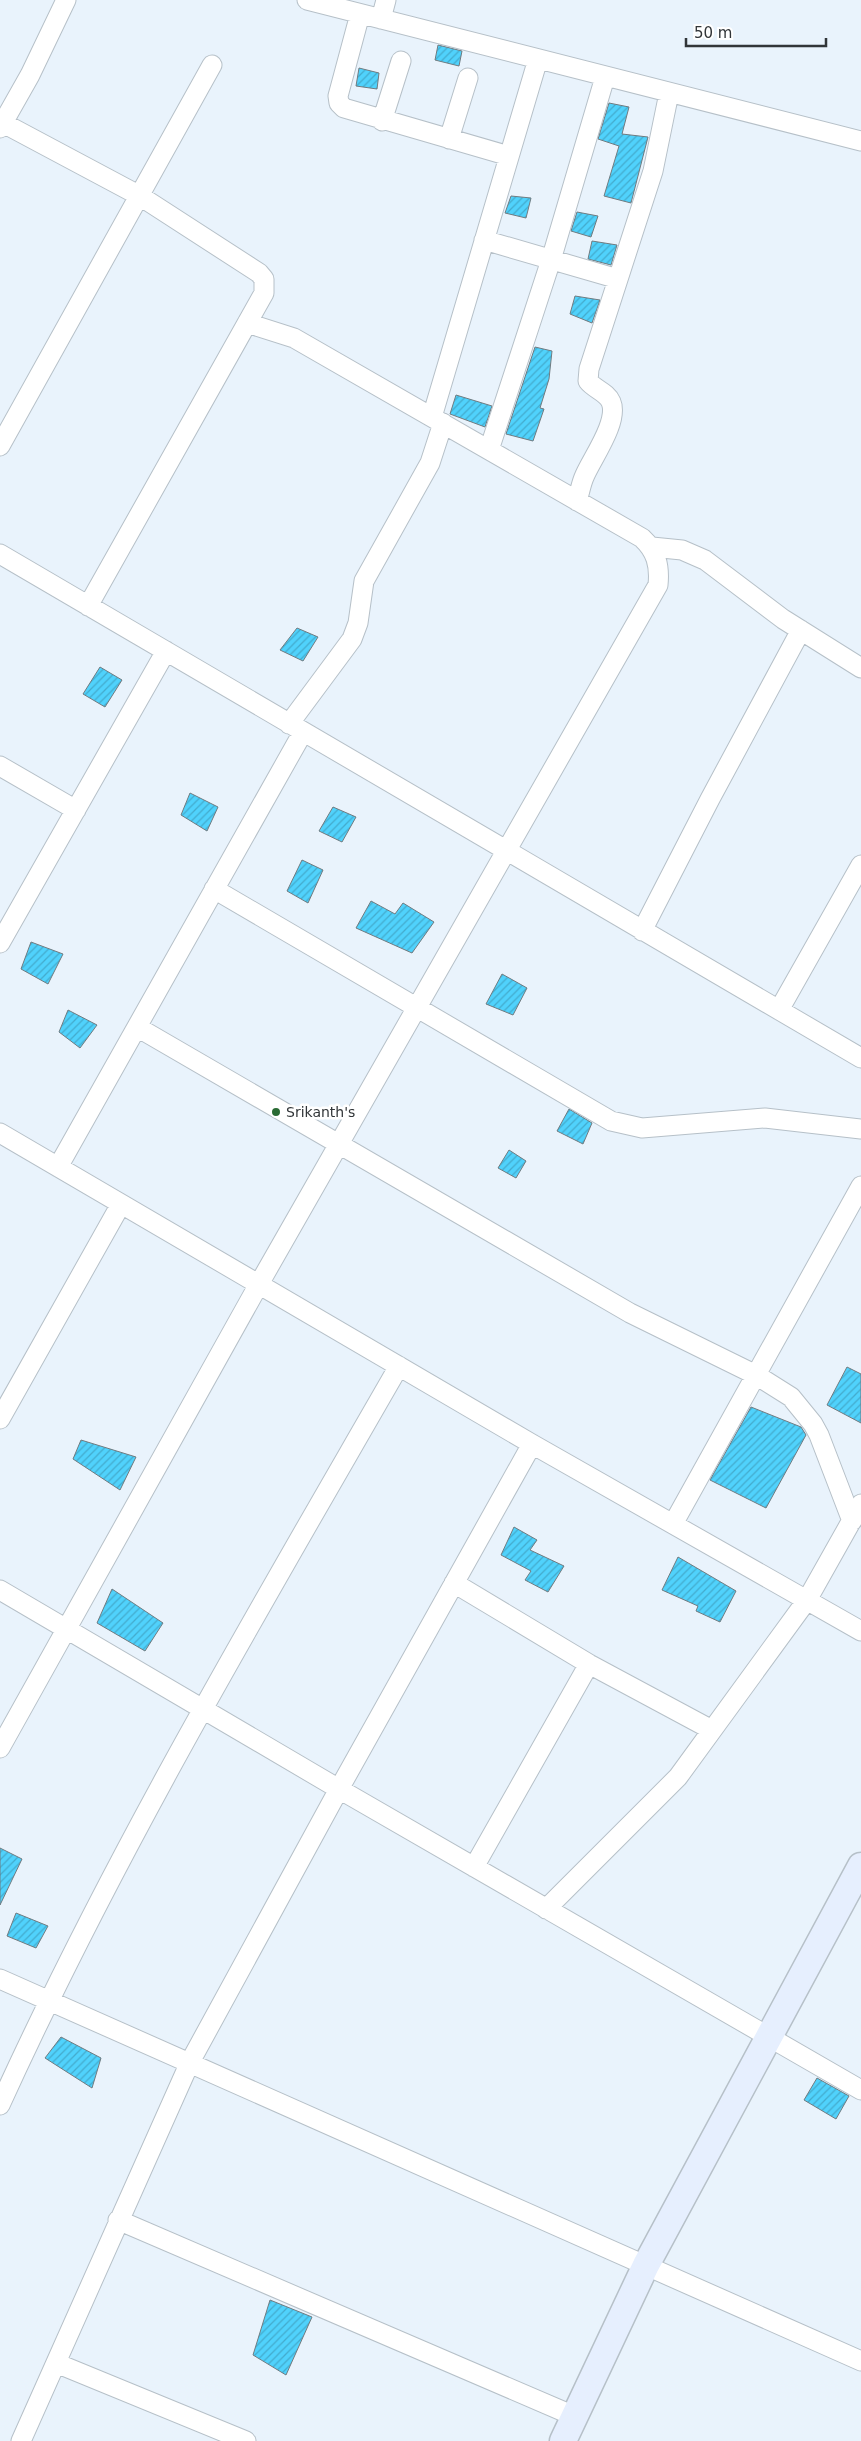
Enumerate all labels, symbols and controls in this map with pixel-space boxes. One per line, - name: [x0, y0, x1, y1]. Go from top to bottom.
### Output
- scale bar: [686, 15, 826, 47]
- text: 50 m: [694, 24, 732, 42]
- place label: Srikanth's: [286, 1104, 355, 1120]
- marker: Srikanth's: [270, 1106, 282, 1118]

